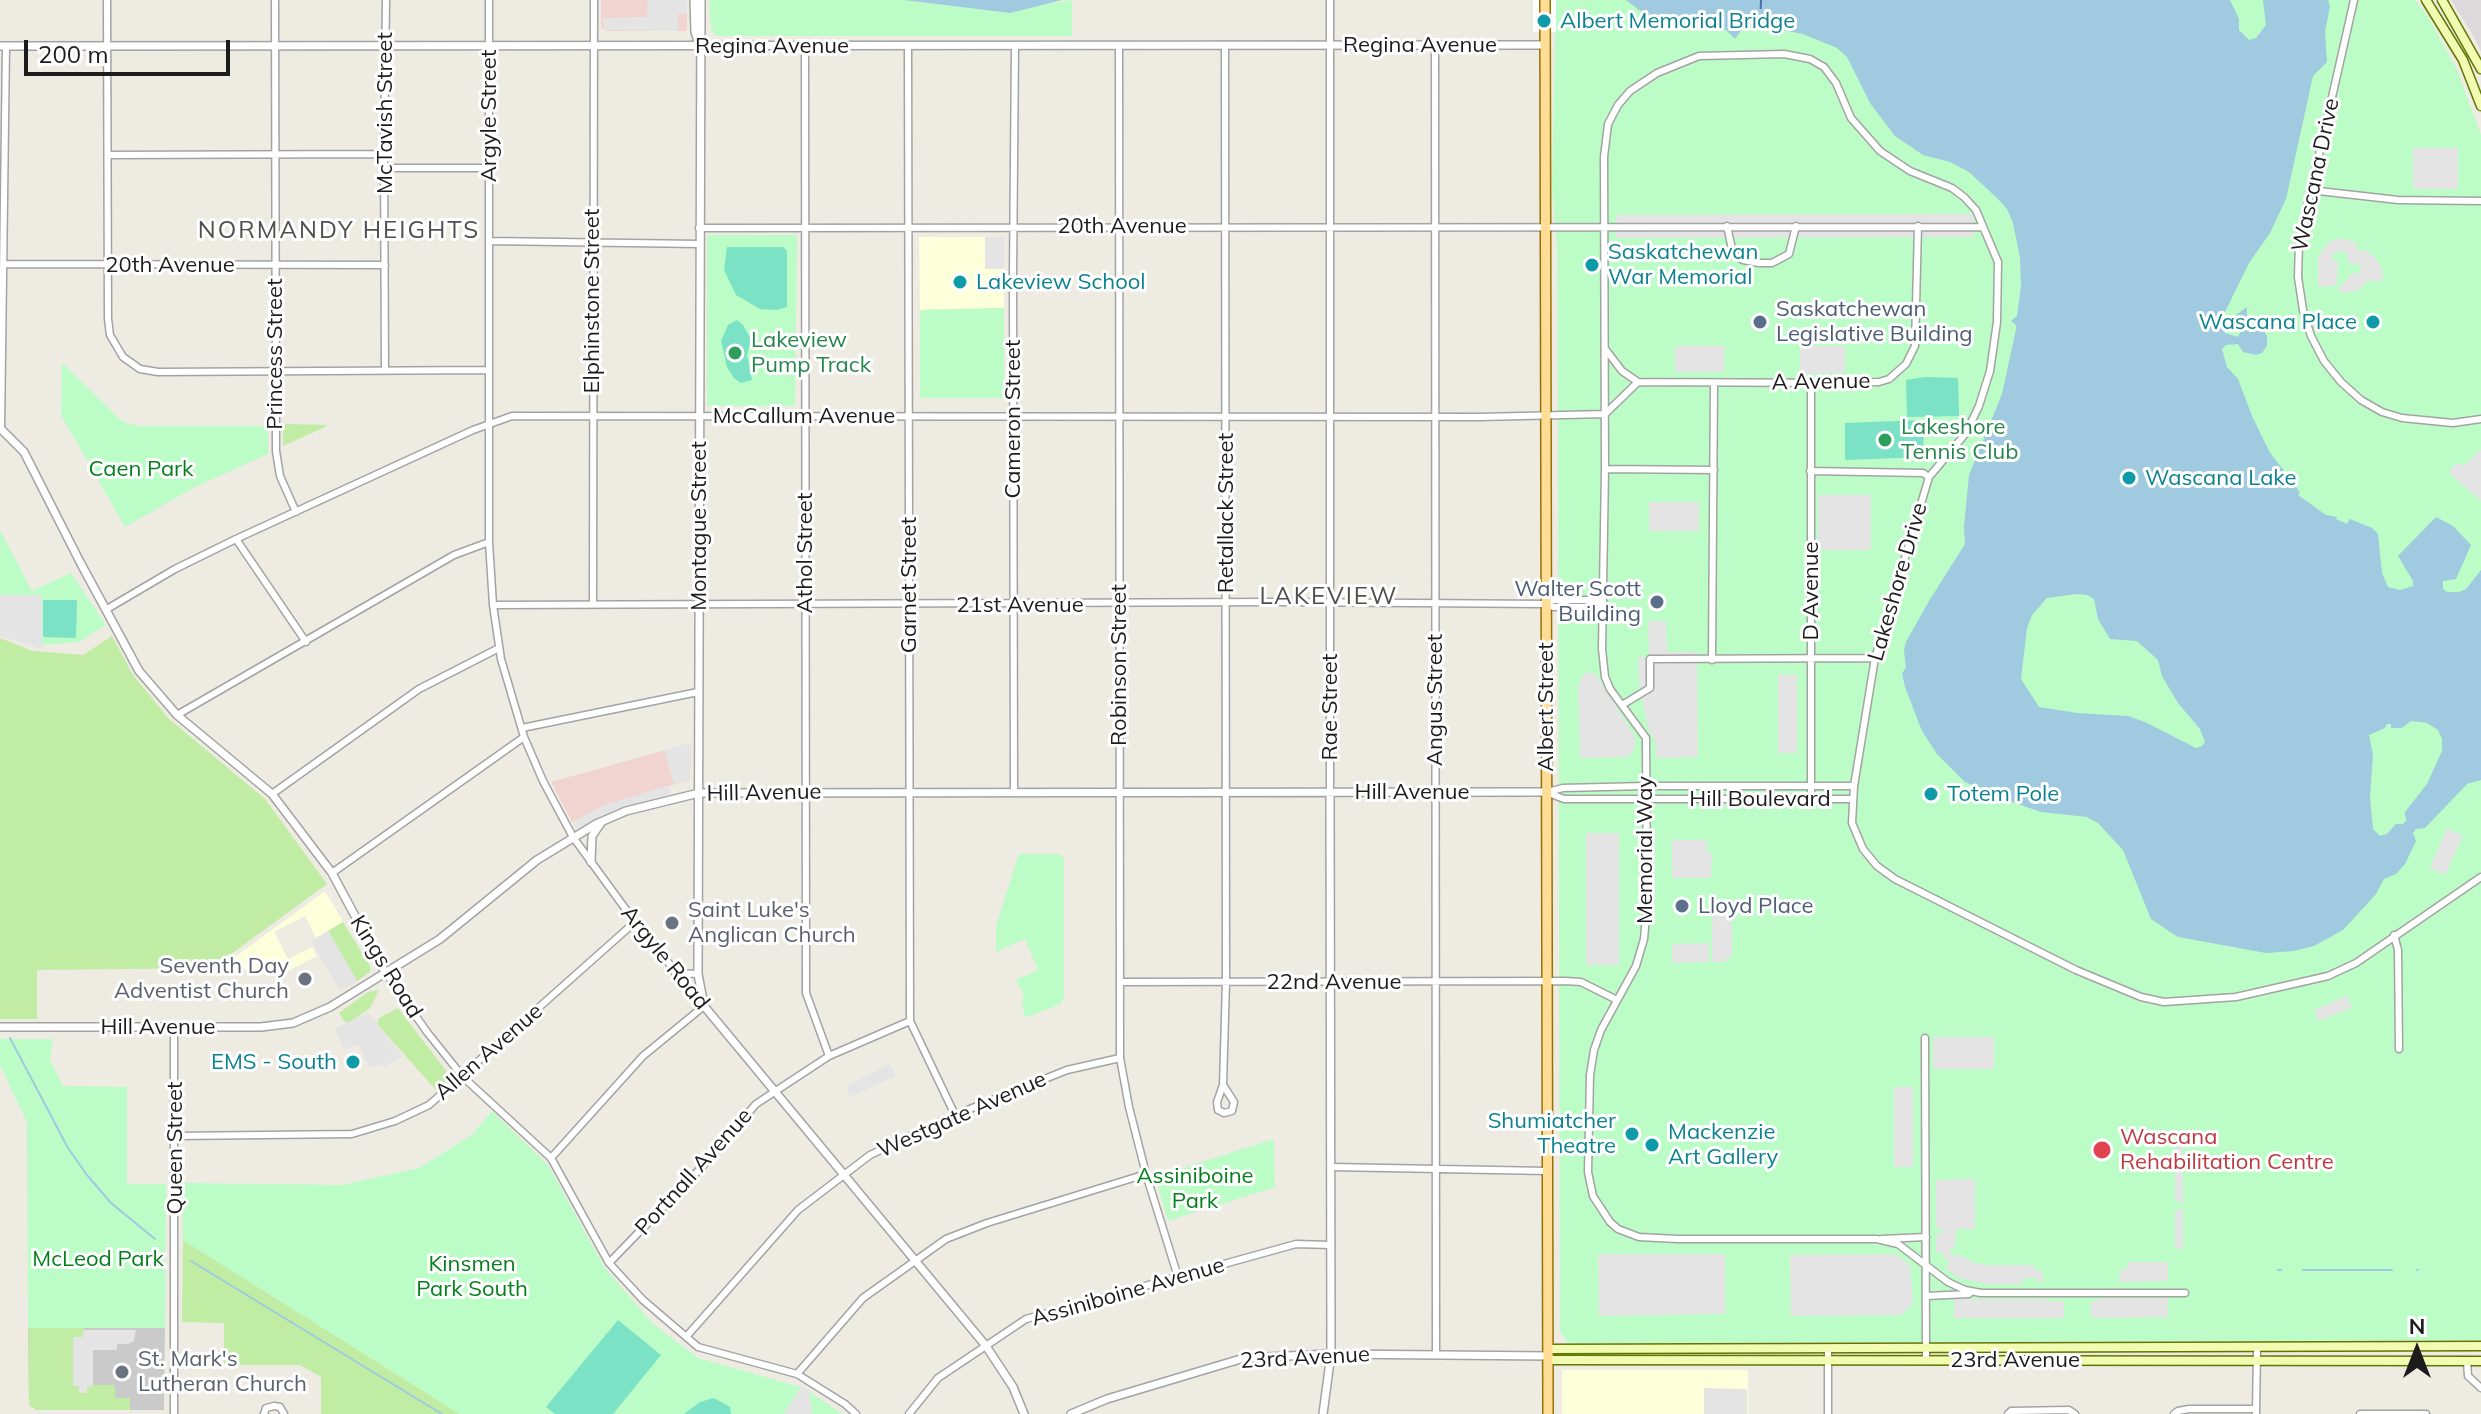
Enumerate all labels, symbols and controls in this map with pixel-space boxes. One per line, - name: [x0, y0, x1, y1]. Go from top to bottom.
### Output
- place label: Albert Memorial Bridge: [1560, 8, 1795, 34]
- marker: Albert Memorial Bridge: [1535, 12, 1553, 30]
- scale bar: [28, 24, 234, 74]
- street label: McTavish Street: [372, 32, 398, 194]
- street label: Regina Avenue: [1343, 32, 1497, 58]
- street label: Regina Avenue: [695, 33, 849, 59]
- text: 200 m: [38, 39, 109, 69]
- street label: Argyle Street: [476, 50, 502, 182]
- street label: Wascana Drive: [2287, 96, 2345, 254]
- street label: Elphinstone Street: [579, 209, 605, 393]
- street label: 20th Avenue: [1057, 213, 1187, 239]
- district label: NORMANDY HEIGHTS: [198, 217, 480, 245]
- place label: Saskatchewan War Memorial: [1608, 239, 1758, 290]
- street label: 20th Avenue: [105, 252, 235, 278]
- marker: Saskatchewan War Memorial: [1583, 256, 1601, 274]
- place label: Lakeview School: [976, 269, 1146, 295]
- marker: Lakeview School: [951, 273, 969, 291]
- street label: Princess Street: [262, 278, 288, 430]
- place label: Saskatchewan Legislative Building: [1776, 296, 1973, 348]
- place label: Wascana Place: [2198, 309, 2357, 335]
- marker: Saskatchewan Legislative Building: [1751, 313, 1769, 331]
- marker: Wascana Place: [2364, 313, 2382, 331]
- place label: Lakeview Pump Track: [751, 327, 871, 378]
- street label: Cameron Street: [1000, 339, 1026, 499]
- marker: Lakeview Pump Track: [726, 344, 744, 362]
- street label: A Avenue: [1772, 368, 1870, 396]
- street label: McCallum Avenue: [713, 403, 895, 429]
- place label: Lakeshore Tennis Club: [1901, 414, 2018, 466]
- marker: Lakeshore Tennis Club: [1876, 431, 1894, 449]
- street label: Retallack Street: [1213, 433, 1239, 593]
- street label: Montague Street: [686, 441, 712, 611]
- park label: Caen Park: [89, 456, 193, 482]
- place label: Wascana Lake: [2145, 465, 2296, 491]
- marker: Wascana Lake: [2120, 469, 2138, 487]
- street label: Athol Street: [792, 493, 818, 613]
- street label: Lakeshore Drive: [1863, 500, 1933, 664]
- street label: Garnet Street: [896, 517, 922, 653]
- street label: D Avenue: [1798, 542, 1824, 640]
- place label: Walter Scott Building: [1514, 576, 1641, 628]
- district label: LAKEVIEW: [1259, 583, 1399, 611]
- street label: Robinson Street: [1106, 584, 1132, 746]
- street label: 21st Avenue: [956, 592, 1084, 618]
- marker: Walter Scott Building: [1648, 593, 1666, 611]
- street label: Angus Street: [1422, 634, 1448, 766]
- street label: Albert Street: [1533, 642, 1559, 772]
- street label: Rae Street: [1317, 654, 1343, 760]
- street label: Memorial Way: [1632, 776, 1658, 924]
- street label: Hill Avenue: [706, 779, 822, 807]
- street label: Hill Avenue: [1355, 779, 1469, 805]
- place label: Totem Pole: [1947, 781, 2059, 807]
- marker: Totem Pole: [1922, 785, 1940, 803]
- street label: Hill Boulevard: [1689, 786, 1831, 812]
- place label: Lloyd Place: [1698, 893, 1813, 919]
- place label: Saint Luke's Anglican Church: [688, 897, 856, 948]
- marker: Lloyd Place: [1673, 897, 1691, 915]
- street label: Argyle Road: [615, 901, 715, 1015]
- street label: Kings Road: [344, 911, 428, 1023]
- marker: Saint Luke's Anglican Church: [663, 914, 681, 932]
- place label: Seventh Day Adventist Church: [114, 953, 289, 1004]
- street label: 22nd Avenue: [1267, 969, 1401, 995]
- marker: Seventh Day Adventist Church: [296, 970, 314, 988]
- street label: Allen Avenue: [430, 998, 548, 1106]
- street label: Hill Avenue: [101, 1014, 215, 1040]
- place label: EMS - South: [211, 1049, 337, 1075]
- marker: EMS - South: [344, 1053, 362, 1071]
- street label: Westgate Avenue: [874, 1066, 1050, 1164]
- street label: Queen Street: [162, 1081, 188, 1215]
- street label: Portnall Avenue: [630, 1103, 758, 1241]
- place label: Shumiatcher Theatre: [1488, 1108, 1616, 1160]
- place label: Mackenzie Art Gallery: [1668, 1119, 1778, 1170]
- place label: Wascana Rehabilitation Centre: [2120, 1124, 2334, 1176]
- marker: Shumiatcher Theatre: [1623, 1125, 1641, 1143]
- marker: Mackenzie Art Gallery: [1643, 1136, 1661, 1154]
- marker: Wascana Rehabilitation Centre: [2091, 1139, 2113, 1161]
- park label: Assiniboine Park: [1136, 1163, 1254, 1214]
- park label: McLeod Park: [32, 1246, 164, 1272]
- park label: Kinsmen Park South: [416, 1251, 528, 1302]
- street label: Assiniboine Avenue: [1029, 1252, 1227, 1332]
- north arrow: [2377, 1310, 2457, 1390]
- text: N: [2409, 1312, 2425, 1340]
- street label: 23rd Avenue: [1239, 1341, 1371, 1375]
- place label: St. Mark's Lutheran Church: [138, 1346, 307, 1398]
- street label: 23rd Avenue: [1950, 1347, 2080, 1373]
- marker: St. Mark's Lutheran Church: [113, 1363, 131, 1381]

